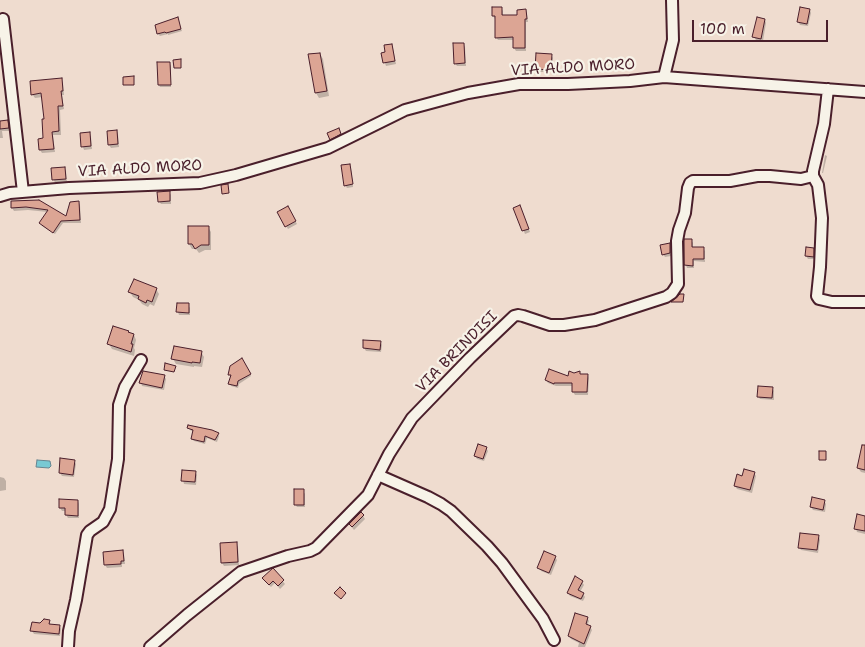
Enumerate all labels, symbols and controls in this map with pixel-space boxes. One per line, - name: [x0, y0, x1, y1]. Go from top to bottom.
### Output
- scale bar: [695, 10, 831, 42]
- text: 100 m: [700, 19, 745, 39]
- street label: VIA ALDO MORO: [510, 56, 636, 80]
- street label: VIA ALDO MORO: [77, 157, 203, 181]
- street label: VIA BRINDISI: [413, 308, 501, 396]

